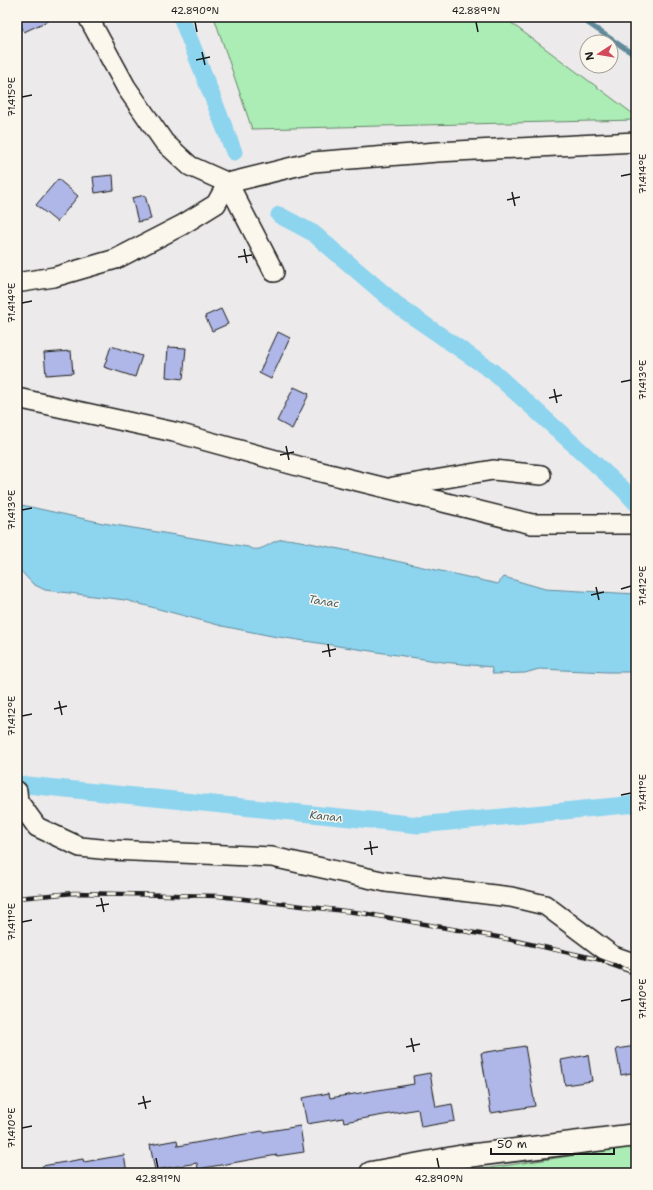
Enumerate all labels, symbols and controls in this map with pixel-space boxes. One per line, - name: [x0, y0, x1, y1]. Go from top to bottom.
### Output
- text: 42.890°N: [171, 4, 219, 17]
- text: 42.889°N: [452, 4, 500, 17]
- north arrow: [579, 34, 619, 74]
- text: N: [581, 50, 598, 62]
- text: 71.415°E: [5, 77, 18, 117]
- text: 71.414°E: [636, 154, 649, 194]
- text: 71.414°E: [5, 283, 18, 323]
- text: 71.413°E: [636, 360, 649, 400]
- text: 71.413°E: [5, 490, 18, 530]
- text: 71.412°E: [636, 566, 649, 606]
- water label: Талас: [308, 592, 341, 611]
- text: 71.412°E: [5, 696, 18, 736]
- text: 71.411°E: [636, 774, 649, 812]
- water label: Капал: [309, 807, 343, 826]
- text: 71.411°E: [5, 903, 18, 941]
- text: 71.410°E: [636, 979, 649, 1019]
- text: 71.410°E: [5, 1108, 18, 1148]
- scale bar: [491, 1130, 614, 1156]
- text: 50 m: [497, 1136, 527, 1152]
- text: 42.891°N: [135, 1172, 181, 1185]
- text: 42.890°N: [415, 1172, 463, 1185]

